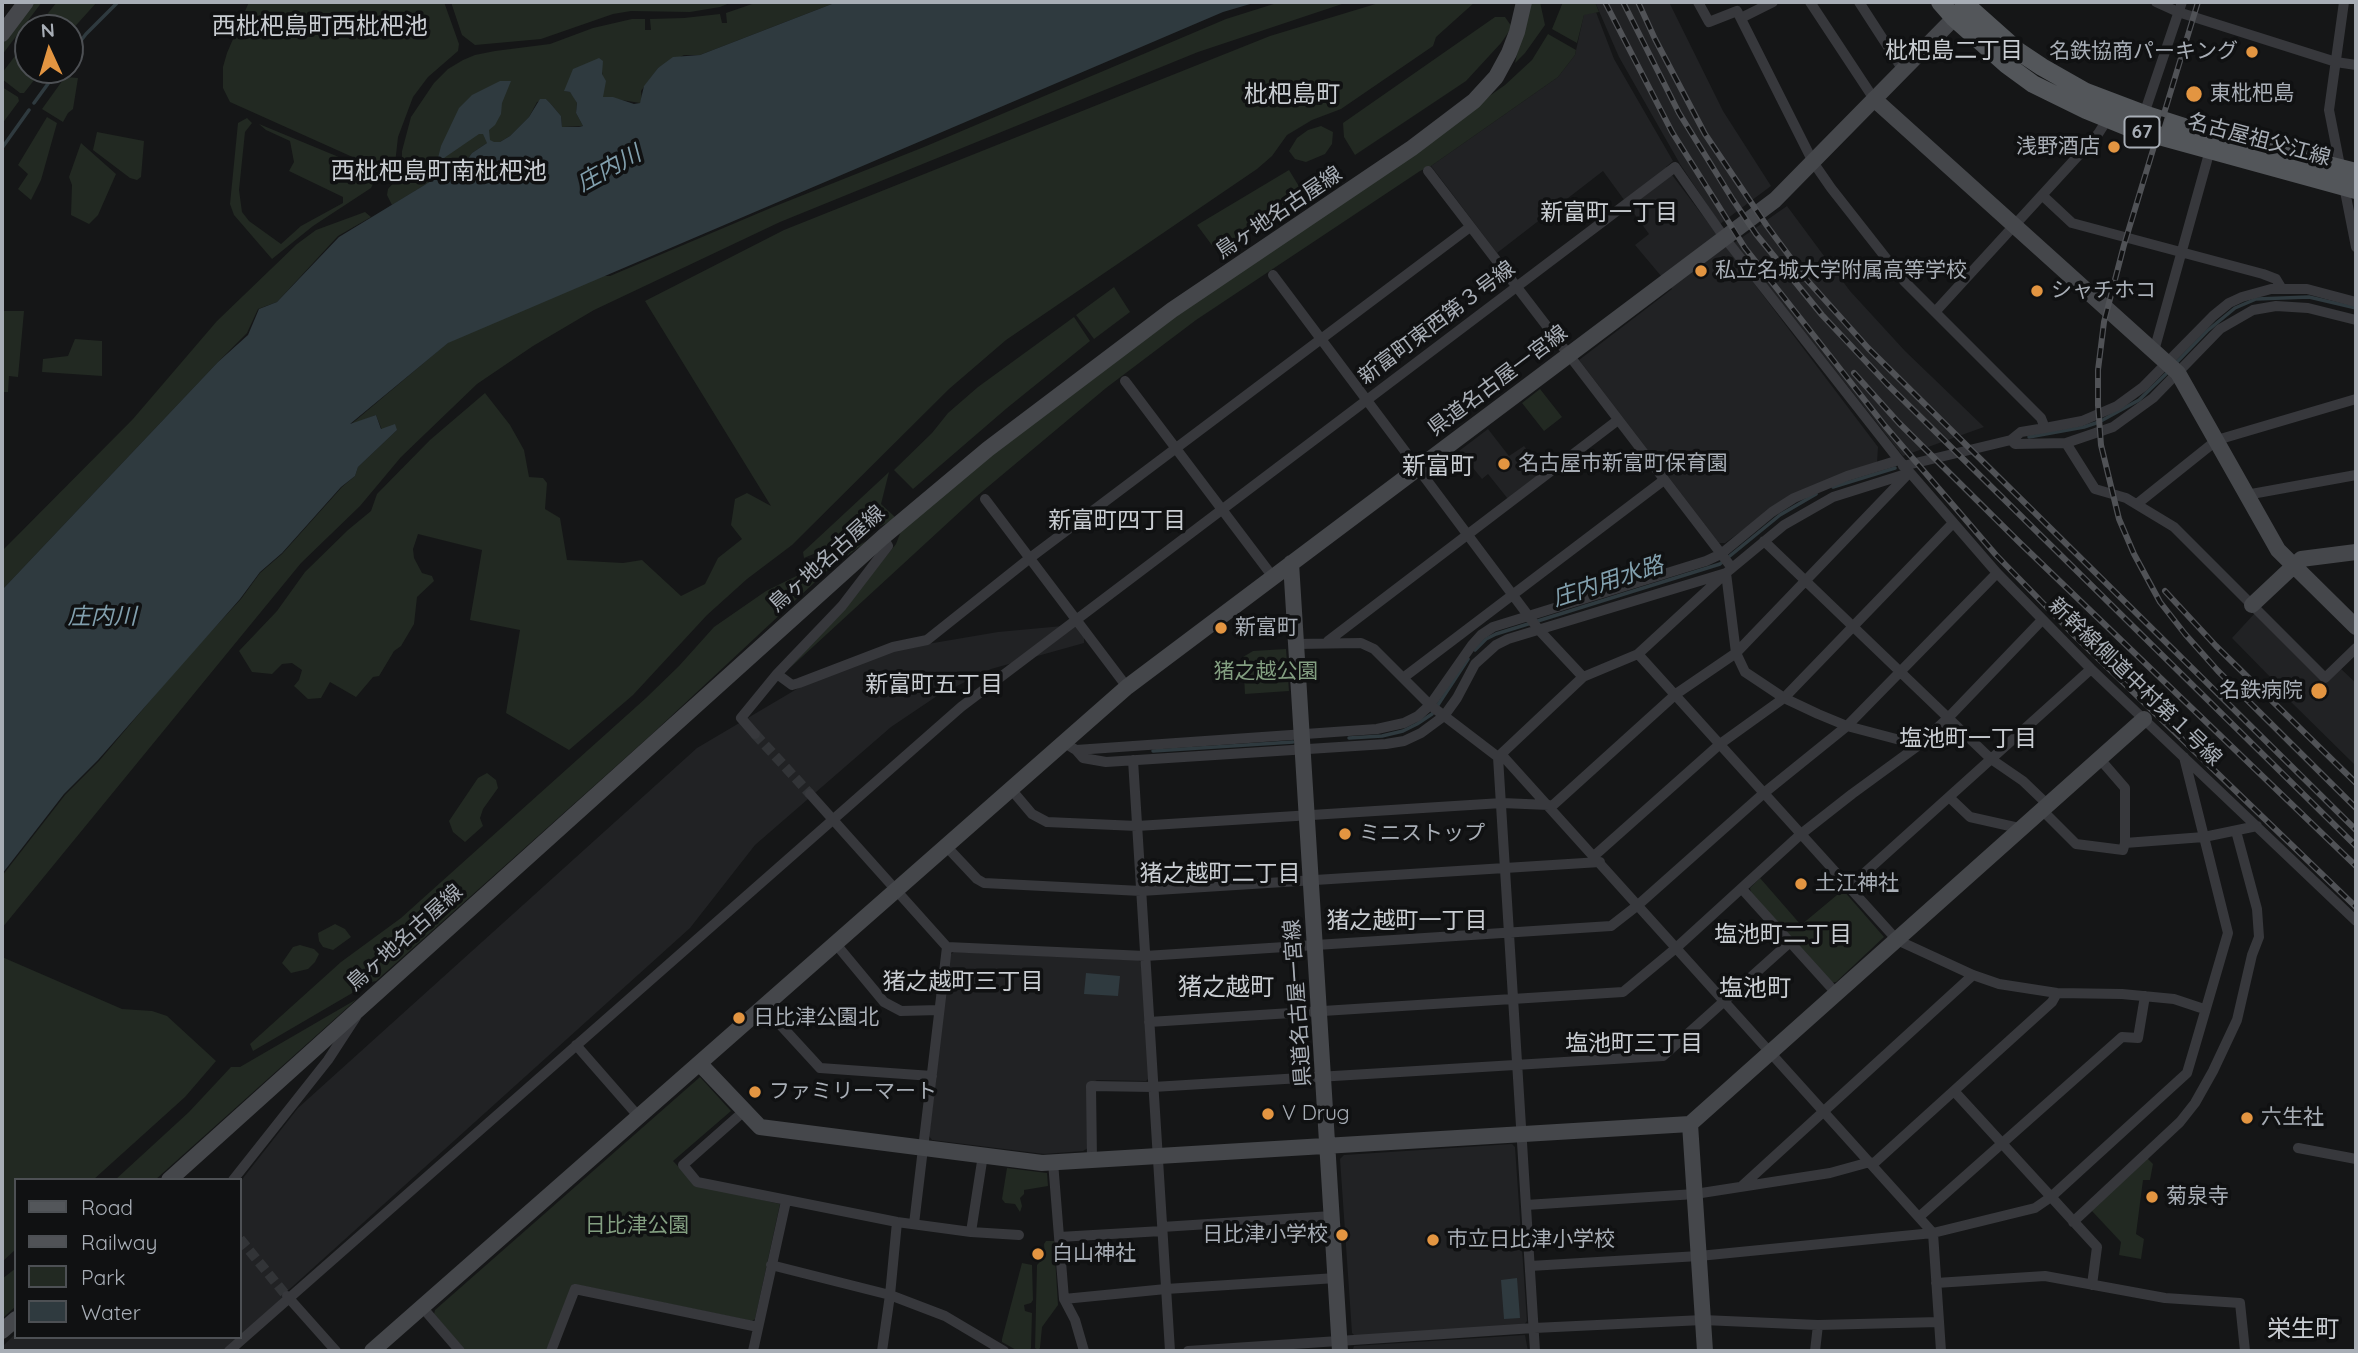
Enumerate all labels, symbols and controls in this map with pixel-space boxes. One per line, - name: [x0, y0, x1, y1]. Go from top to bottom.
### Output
- district label: 西枇杷島町西枇杷池: [212, 13, 428, 41]
- north arrow: [14, 14, 84, 84]
- text: N: [40, 18, 55, 43]
- district label: 枇杷島二丁目: [1885, 37, 2023, 65]
- place label: 名鉄協商パーキング: [2049, 39, 2238, 65]
- marker: 名鉄協商パーキング: [2244, 44, 2260, 60]
- district label: 枇杷島町: [1244, 81, 1340, 109]
- place label: 東枇杷島: [2210, 81, 2294, 107]
- marker: 東枇杷島: [2184, 84, 2204, 104]
- street label: 名古屋祖父江線: [2185, 109, 2333, 171]
- road number: 67: [2124, 116, 2160, 148]
- place label: 浅野酒店: [2016, 134, 2100, 160]
- marker: 浅野酒店: [2106, 139, 2122, 155]
- water label: 庄内川: [572, 140, 646, 198]
- district label: 西枇杷島町南枇杷池: [331, 158, 547, 186]
- street label: 鳥ヶ地名古屋線: [1211, 161, 1347, 265]
- district label: 新富町一丁目: [1540, 199, 1678, 227]
- street label: 新富町東西第３号線: [1354, 256, 1520, 390]
- place label: 私立名城大学附属高等学校: [1715, 258, 1967, 284]
- marker: 私立名城大学附属高等学校: [1693, 263, 1709, 279]
- place label: シャチホコ: [2051, 278, 2156, 304]
- marker: シャチホコ: [2029, 283, 2045, 299]
- street label: 県道名古屋一宮線: [1423, 320, 1573, 442]
- place label: 名古屋市新富町保育園: [1518, 451, 1728, 477]
- district label: 新富町: [1402, 453, 1474, 481]
- marker: 名古屋市新富町保育園: [1496, 456, 1512, 472]
- street label: 鳥ヶ地名古屋線: [764, 500, 890, 618]
- district label: 新富町四丁目: [1048, 507, 1186, 535]
- water label: 庄内用水路: [1549, 551, 1667, 613]
- street label: 新幹線側道中村第１号線: [2043, 593, 2227, 771]
- water label: 庄内川: [68, 603, 136, 631]
- place label: 新富町: [1235, 615, 1298, 641]
- marker: 新富町: [1213, 620, 1229, 636]
- park label: 猪之越公園: [1214, 659, 1318, 685]
- district label: 新富町五丁目: [865, 671, 1003, 699]
- place label: 名鉄病院: [2219, 678, 2303, 704]
- marker: 名鉄病院: [2309, 681, 2329, 701]
- district label: 塩池町一丁目: [1899, 725, 2037, 753]
- place label: ミニストップ: [1359, 821, 1485, 847]
- marker: ミニストップ: [1337, 826, 1353, 842]
- district label: 猪之越町二丁目: [1140, 860, 1300, 888]
- place label: 土江神社: [1815, 871, 1899, 897]
- marker: 土江神社: [1793, 876, 1809, 892]
- street label: 鳥ヶ地名古屋線: [342, 879, 468, 997]
- district label: 猪之越町一丁目: [1327, 907, 1487, 935]
- street label: 県道名古屋一宮線: [1280, 918, 1316, 1088]
- district label: 塩池町二丁目: [1714, 921, 1852, 949]
- district label: 猪之越町三丁目: [883, 968, 1043, 996]
- district label: 猪之越町: [1178, 974, 1274, 1002]
- district label: 塩池町: [1719, 975, 1791, 1003]
- place label: 日比津公園北: [753, 1005, 879, 1031]
- marker: 日比津公園北: [731, 1010, 747, 1026]
- district label: 塩池町三丁目: [1565, 1030, 1703, 1058]
- place label: ファミリーマート: [769, 1079, 937, 1105]
- marker: ファミリーマート: [747, 1084, 763, 1100]
- place label: V Drug: [1282, 1101, 1350, 1127]
- place label: 六生社: [2261, 1105, 2324, 1131]
- marker: V Drug: [1260, 1106, 1276, 1122]
- marker: 六生社: [2239, 1110, 2255, 1126]
- legend: [14, 1178, 242, 1339]
- place label: 菊泉寺: [2166, 1184, 2229, 1210]
- marker: 菊泉寺: [2144, 1189, 2160, 1205]
- text: Road: [81, 1194, 133, 1220]
- park label: 日比津公園: [585, 1213, 689, 1239]
- place label: 日比津小学校: [1202, 1222, 1328, 1248]
- marker: 日比津小学校: [1334, 1227, 1350, 1243]
- place label: 市立日比津小学校: [1447, 1227, 1615, 1253]
- text: Railway: [81, 1229, 157, 1255]
- marker: 市立日比津小学校: [1425, 1232, 1441, 1248]
- place label: 白山神社: [1052, 1241, 1136, 1267]
- marker: 白山神社: [1030, 1246, 1046, 1262]
- text: Park: [81, 1264, 125, 1290]
- text: Water: [81, 1299, 141, 1325]
- district label: 栄生町: [2267, 1316, 2339, 1344]

